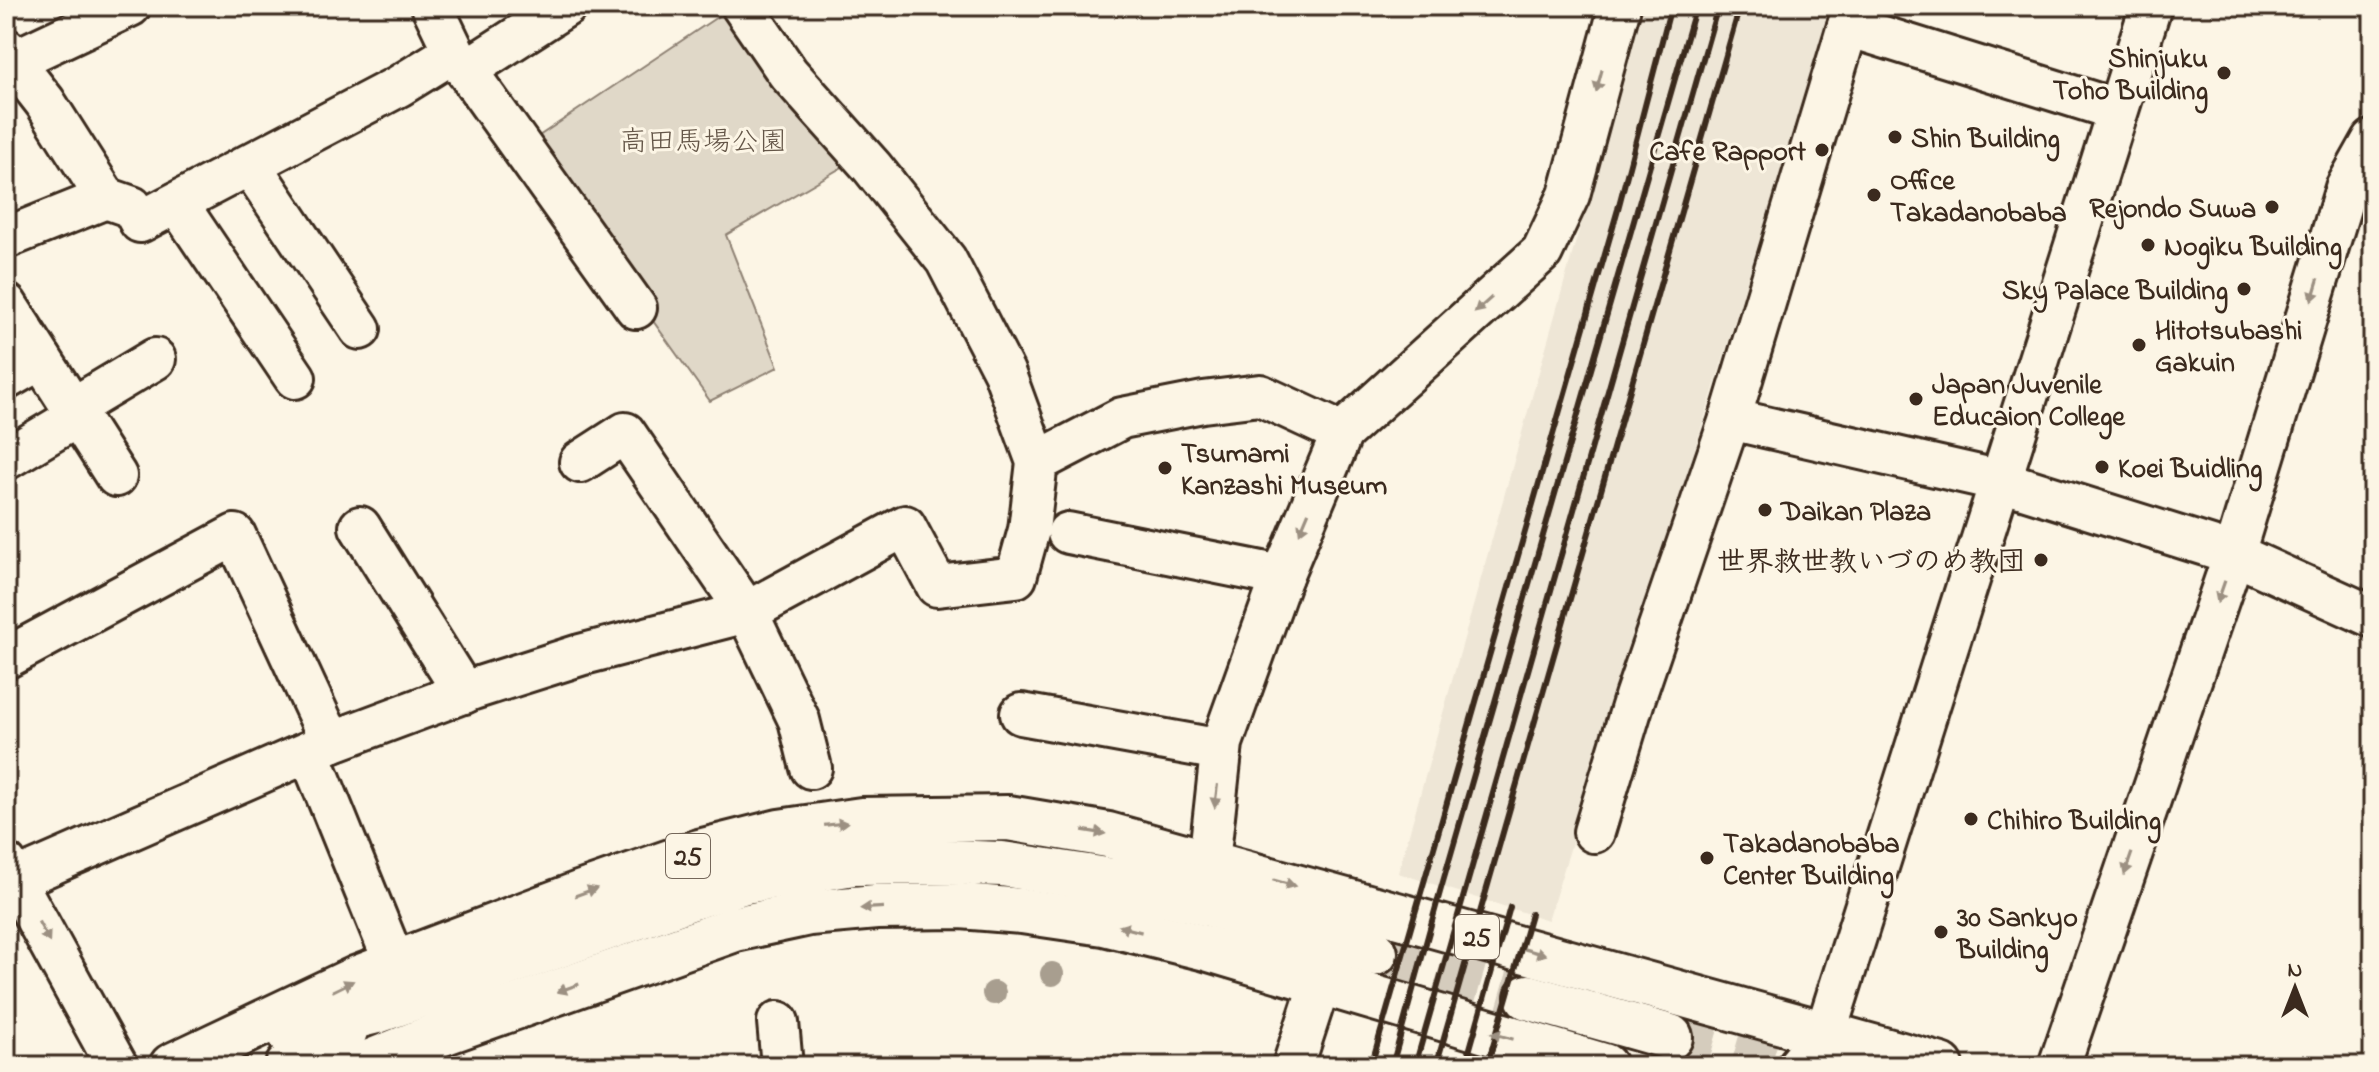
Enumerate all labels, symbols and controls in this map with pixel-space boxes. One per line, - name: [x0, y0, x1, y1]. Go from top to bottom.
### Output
- place label: Shinjuku Toho Building: [2053, 40, 2208, 114]
- marker: Shinjuku Toho Building: [2215, 64, 2233, 82]
- one-way arrow: [1593, 69, 1605, 94]
- place label: Shin Building: [1911, 120, 2060, 162]
- park label: 高田馬場公園: [619, 123, 787, 164]
- marker: Shin Building: [1886, 128, 1904, 146]
- place label: Cafe Rapport: [1649, 133, 1807, 174]
- marker: Cafe Rapport: [1813, 141, 1831, 159]
- place label: Office Takadanobaba: [1890, 162, 2067, 235]
- marker: Office Takadanobaba: [1865, 186, 1883, 204]
- place label: Rejondo Suwa: [2089, 190, 2256, 231]
- marker: Rejondo Suwa: [2263, 198, 2281, 216]
- place label: Nogiku Building: [2164, 228, 2342, 270]
- marker: Nogiku Building: [2139, 236, 2157, 254]
- place label: Sky Palace Building: [2002, 272, 2228, 314]
- one-way arrow: [2308, 279, 2321, 303]
- marker: Sky Palace Building: [2235, 280, 2253, 298]
- one-way arrow: [1474, 296, 1493, 314]
- place label: Hitotsubashi Gakuin: [2155, 312, 2302, 385]
- marker: Hitotsubashi Gakuin: [2130, 336, 2148, 354]
- place label: Japan Juvenile Educaion College: [1932, 366, 2126, 440]
- marker: Japan Juvenile Educaion College: [1907, 390, 1925, 408]
- place label: Tsumami Kanzashi Museum: [1181, 435, 1388, 508]
- place label: Koei Buidling: [2118, 450, 2262, 492]
- marker: Koei Buidling: [2093, 458, 2111, 476]
- marker: Tsumami Kanzashi Museum: [1156, 459, 1174, 477]
- place label: Daikan Plaza: [1779, 493, 1931, 534]
- marker: Daikan Plaza: [1756, 501, 1774, 519]
- one-way arrow: [1297, 511, 1310, 535]
- place label: 世界救世教いづのめ教団: [1717, 543, 2025, 584]
- marker: 世界救世教いづのめ教団: [2032, 551, 2050, 569]
- one-way arrow: [2214, 580, 2226, 604]
- one-way arrow: [1209, 784, 1222, 809]
- place label: Chihiro Building: [1987, 802, 2161, 844]
- marker: Chihiro Building: [1962, 810, 1980, 828]
- one-way arrow: [823, 817, 848, 830]
- place label: Takadanobaba Center Building: [1723, 825, 1900, 899]
- one-way arrow: [1082, 827, 1107, 839]
- road number: 25: [666, 834, 710, 878]
- marker: Takadanobaba Center Building: [1698, 849, 1716, 867]
- one-way arrow: [2121, 853, 2133, 877]
- one-way arrow: [1273, 877, 1297, 890]
- one-way arrow: [574, 885, 598, 898]
- place label: 30 Sankyo Building: [1955, 899, 2078, 973]
- one-way arrow: [859, 902, 884, 915]
- road number: 25: [1455, 915, 1499, 959]
- one-way arrow: [38, 920, 51, 943]
- one-way arrow: [1118, 923, 1143, 935]
- marker: 30 Sankyo Building: [1932, 923, 1950, 941]
- one-way arrow: [1522, 947, 1547, 959]
- north arrow: [2255, 948, 2335, 1028]
- text: N: [2288, 955, 2302, 987]
- one-way arrow: [331, 979, 355, 993]
- one-way arrow: [556, 983, 580, 995]
- one-way arrow: [1490, 1029, 1514, 1042]

